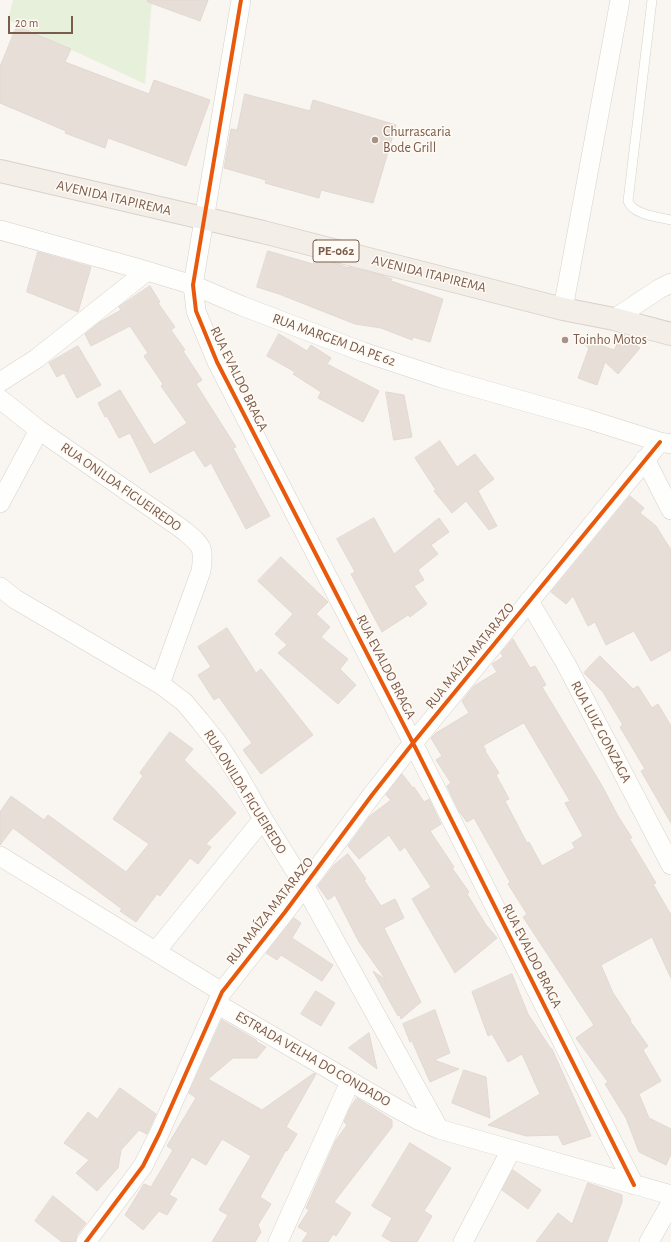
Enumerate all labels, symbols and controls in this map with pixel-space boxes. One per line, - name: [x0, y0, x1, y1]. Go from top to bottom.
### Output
- scale bar: [10, 8, 75, 34]
- text: 20 m: [15, 17, 38, 29]
- place label: Churrascaria Bode Grill: [383, 124, 451, 156]
- marker: Churrascaria Bode Grill: [370, 135, 380, 145]
- street label: AVENIDA ITAPIREMA: [55, 177, 173, 219]
- road number: PE-062: [313, 240, 359, 262]
- street label: AVENIDA ITAPIREMA: [370, 252, 488, 296]
- street label: RUA MARGEM DA PE 62: [270, 310, 398, 370]
- street label: RUA EVALDO BRAGA: [206, 324, 272, 434]
- place label: Toinho Motos: [573, 332, 647, 348]
- marker: Toinho Motos: [560, 335, 570, 345]
- street label: RUA ONILDA FIGUEIREDO: [57, 439, 185, 535]
- street label: RUA MAÍZA MATARAZO: [422, 600, 518, 712]
- street label: RUA EVALDO BRAGA: [353, 612, 419, 722]
- street label: RUA LUIZ GONZAGA: [567, 678, 635, 786]
- street label: RUA ONILDA FIGUEIREDO: [200, 727, 290, 857]
- street label: RUA MAÍZA MATARAZO: [223, 854, 317, 968]
- street label: RUA EVALDO BRAGA: [499, 901, 565, 1011]
- street label: ESTRADA VELHA DO CONDADO: [232, 1008, 394, 1110]

